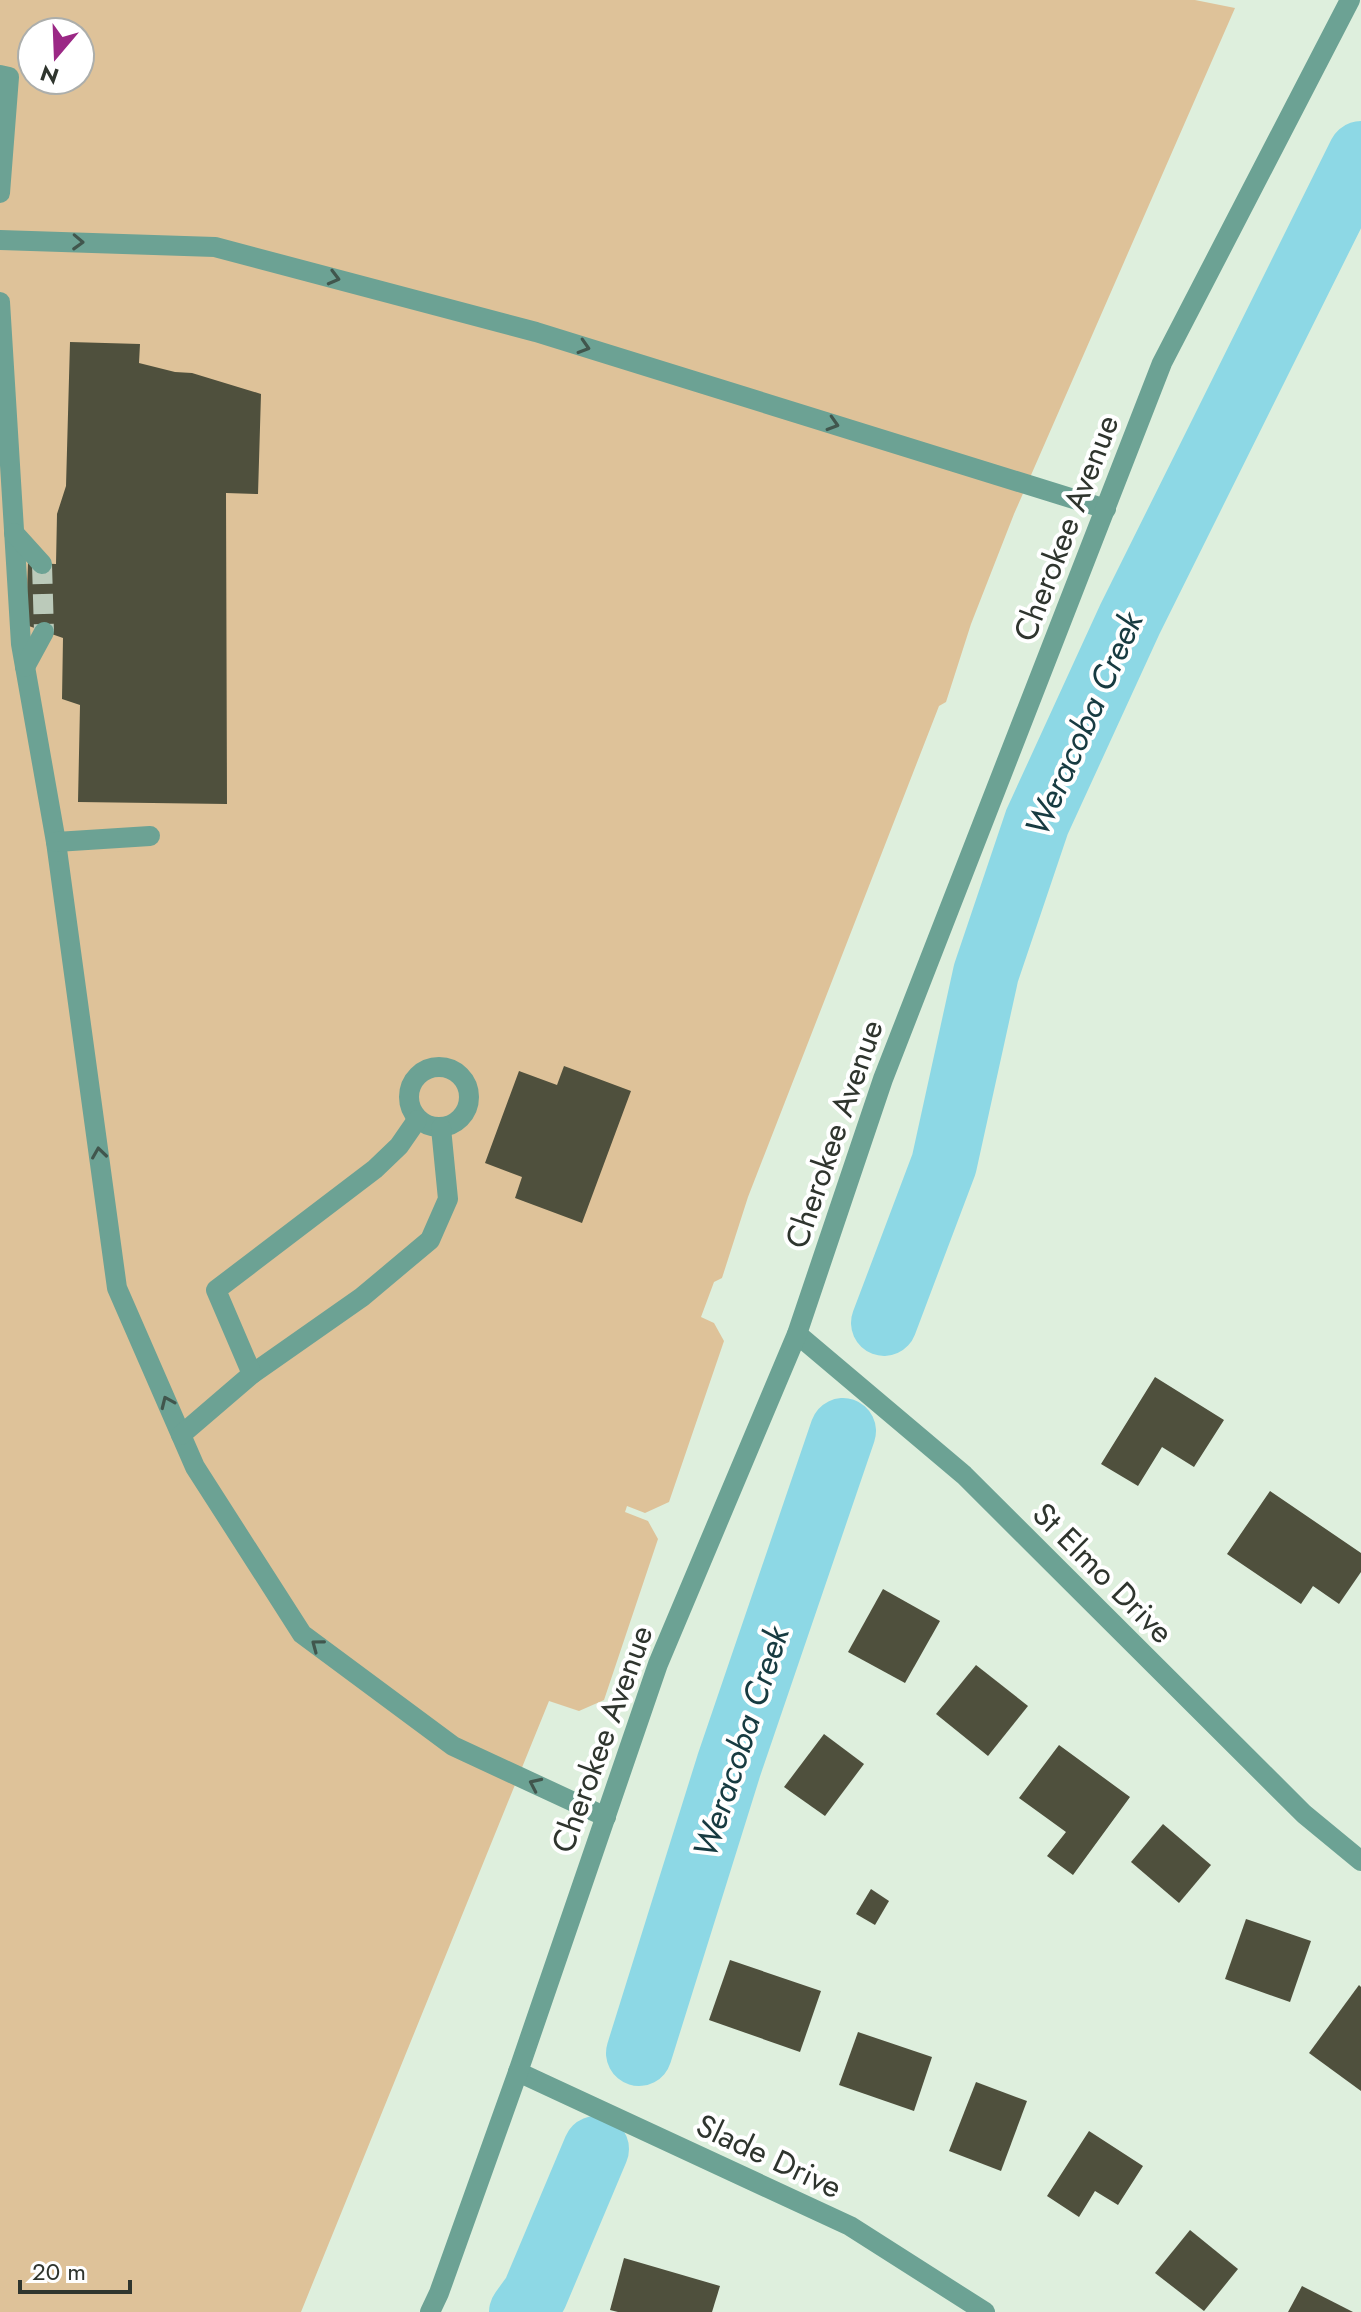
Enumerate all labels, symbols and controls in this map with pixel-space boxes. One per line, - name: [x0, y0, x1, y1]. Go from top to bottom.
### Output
- north arrow: [16, 16, 96, 96]
- text: N: [36, 57, 63, 93]
- one-way arrow: [72, 234, 85, 251]
- one-way arrow: [326, 269, 340, 286]
- one-way arrow: [577, 338, 591, 354]
- street label: Cherokee Avenue: [1002, 408, 1130, 648]
- one-way arrow: [825, 415, 839, 431]
- water label: Weracoba Creek: [1013, 603, 1156, 844]
- street label: Cherokee Avenue: [773, 1014, 895, 1254]
- one-way arrow: [91, 1146, 108, 1160]
- one-way arrow: [160, 1395, 176, 1410]
- street label: St Elmo Drive: [1022, 1492, 1184, 1654]
- street label: Cherokee Avenue: [540, 1619, 664, 1859]
- water label: Weracoba Creek: [681, 1619, 802, 1864]
- one-way arrow: [311, 1640, 325, 1655]
- one-way arrow: [529, 1778, 543, 1794]
- street label: Slade Drive: [689, 2102, 849, 2210]
- scale bar: [20, 2244, 130, 2294]
- text: 20 m: [32, 2254, 86, 2289]

